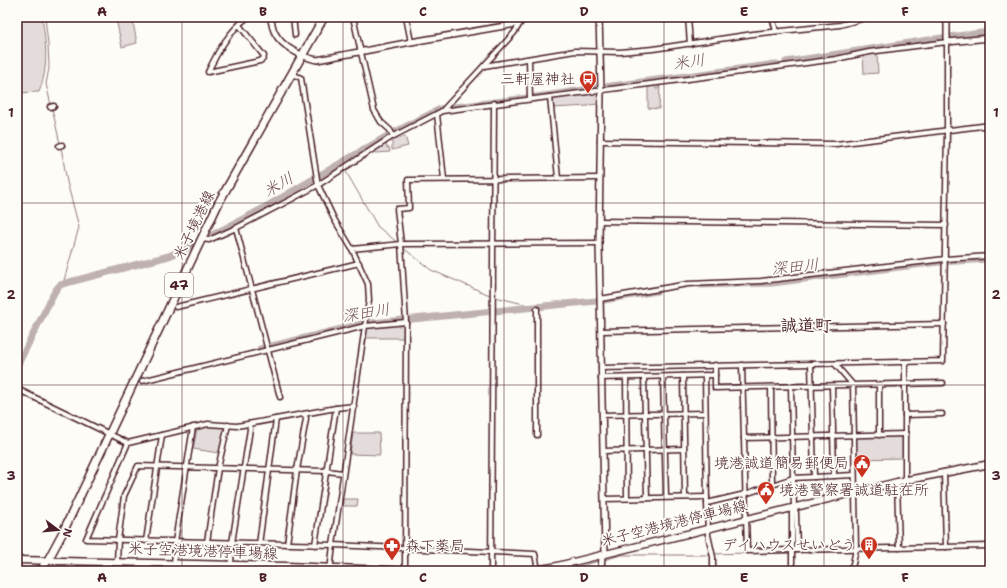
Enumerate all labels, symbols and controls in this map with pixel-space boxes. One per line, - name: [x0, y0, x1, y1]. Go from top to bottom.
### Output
- text: A: [97, 3, 107, 20]
- text: B: [259, 3, 267, 20]
- text: C: [419, 3, 427, 20]
- text: D: [579, 3, 589, 20]
- text: E: [740, 3, 749, 20]
- text: F: [901, 3, 909, 20]
- water label: 米川: [672, 49, 706, 74]
- place label: 三軒屋神社: [500, 69, 575, 89]
- bus stop icon: 三軒屋神社: [578, 69, 598, 94]
- text: 1: [8, 104, 14, 121]
- text: 1: [993, 104, 999, 121]
- water label: 米川: [259, 167, 297, 202]
- street label: 米子境港線: [169, 187, 219, 263]
- water label: 深田川: [770, 254, 820, 279]
- road number: 47: [165, 273, 193, 297]
- text: 2: [6, 286, 16, 303]
- text: 2: [991, 286, 1001, 303]
- water label: 深田川: [341, 298, 391, 327]
- district label: 誠道町: [781, 314, 832, 336]
- place label: 境港誠道簡易郵便局: [714, 453, 849, 473]
- public building icon: 境港誠道簡易郵便局: [852, 453, 872, 478]
- text: 3: [6, 467, 16, 484]
- text: 3: [991, 467, 1001, 484]
- public building icon: 境港警察署誠道駐在所: [756, 480, 776, 505]
- place label: 境港警察署誠道駐在所: [779, 480, 929, 500]
- street label: 米子空港境港停車場線: [599, 495, 749, 551]
- north arrow: [38, 510, 78, 550]
- text: N: [59, 526, 76, 539]
- place label: デイハウスせいどう: [722, 535, 856, 555]
- building icon: デイハウスせいどう: [859, 535, 879, 560]
- pharmacy icon: 森下薬局: [382, 536, 402, 561]
- place label: 森下薬局: [405, 536, 465, 556]
- street label: 米子空港境港停車場線: [128, 538, 278, 564]
- text: A: [97, 569, 107, 586]
- text: B: [259, 569, 267, 586]
- text: C: [419, 569, 427, 586]
- text: D: [579, 569, 589, 586]
- text: E: [740, 569, 749, 586]
- text: F: [901, 569, 909, 586]

